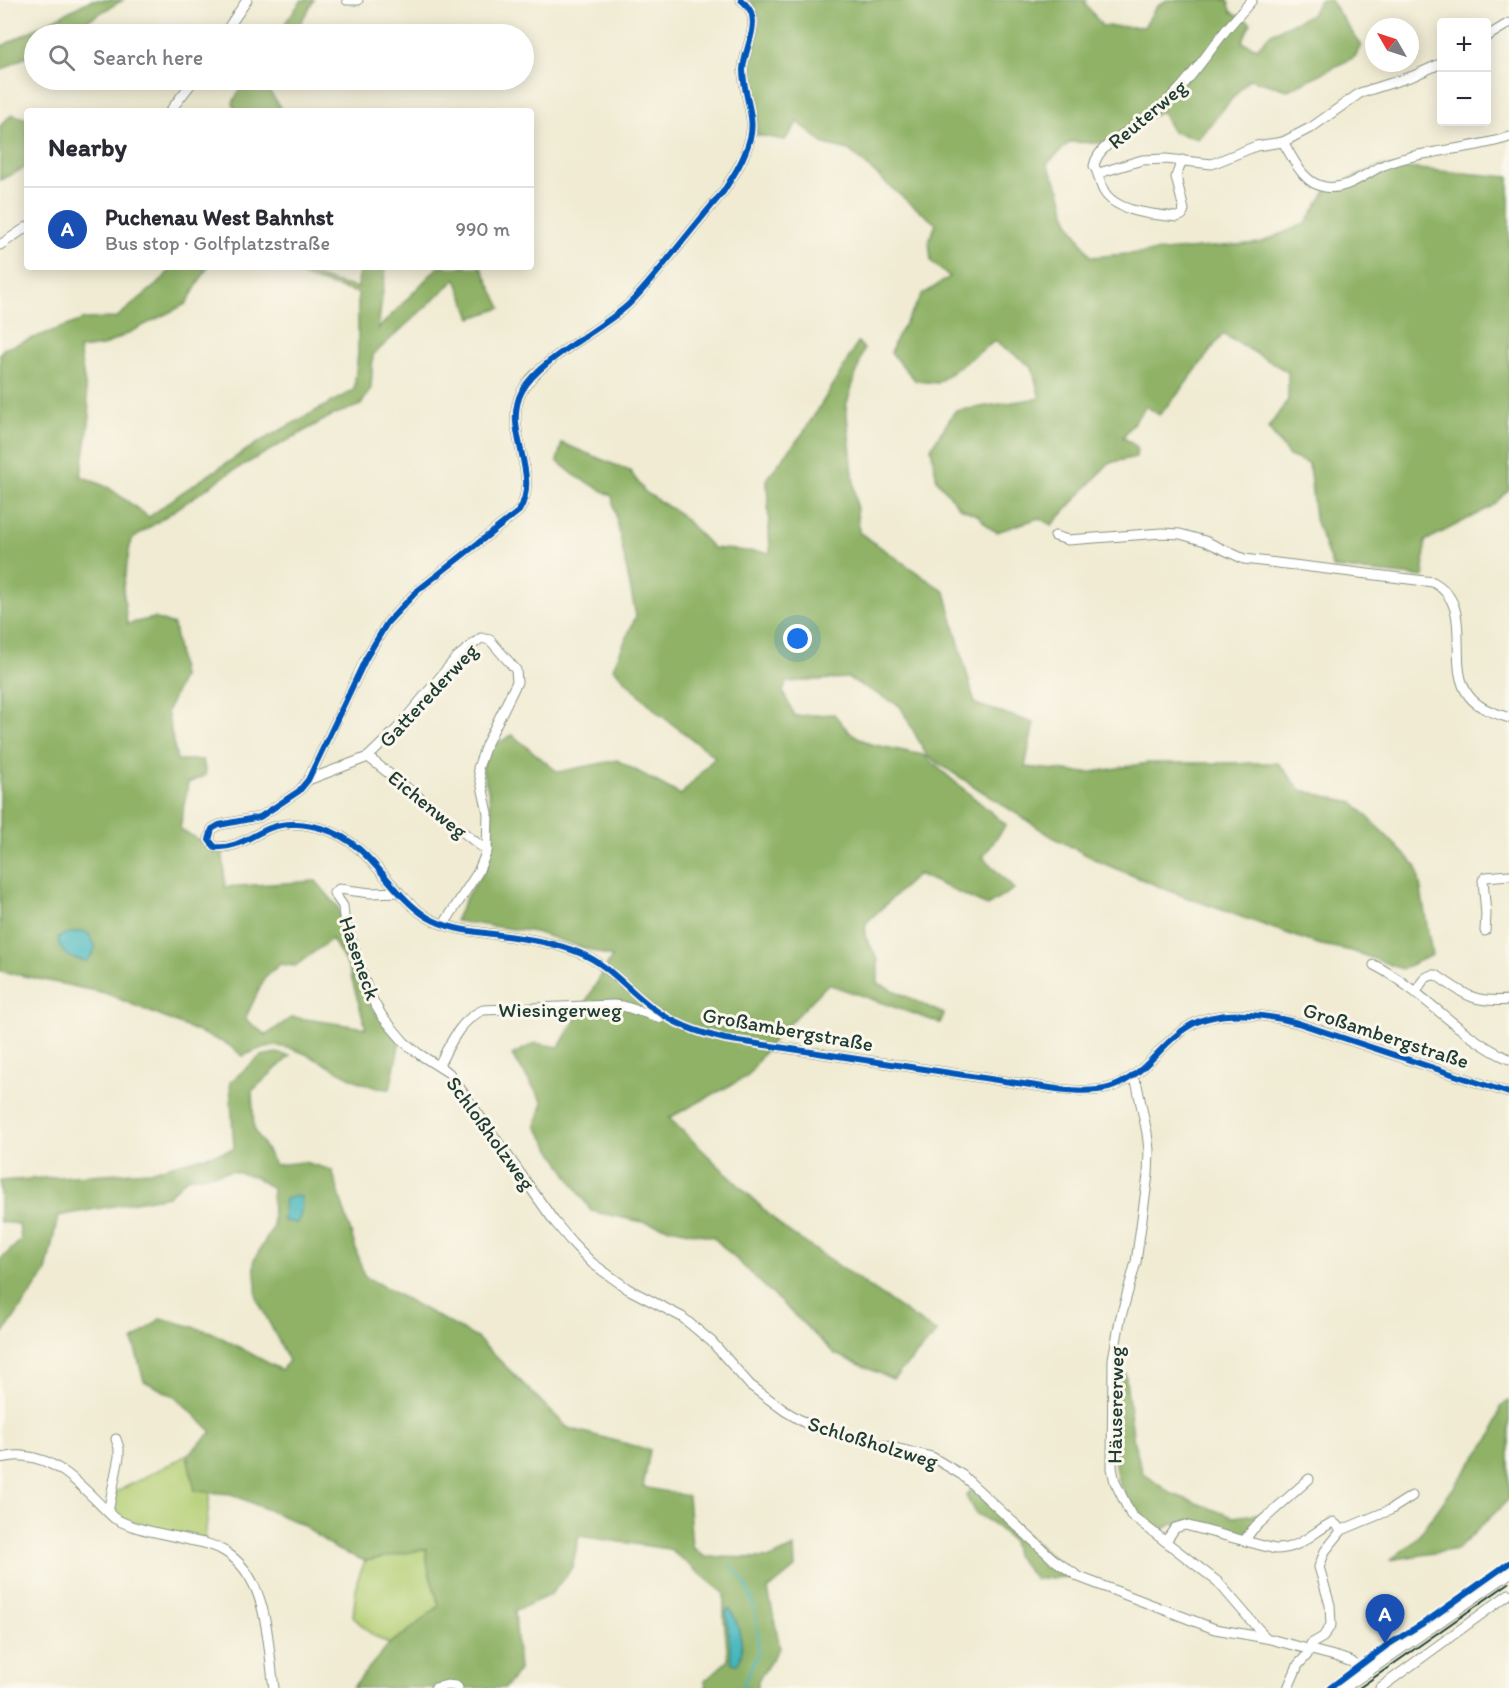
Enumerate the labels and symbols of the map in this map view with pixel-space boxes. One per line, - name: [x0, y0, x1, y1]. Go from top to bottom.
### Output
- north arrow: [1365, 18, 1419, 72]
- street label: Reuterweg: [1103, 74, 1192, 154]
- your location: [783, 624, 812, 653]
- street label: Gatterederweg: [373, 637, 483, 752]
- street label: Eichenweg: [383, 765, 473, 844]
- street label: Haseneck: [334, 913, 386, 1003]
- street label: Großambergstraße: [1300, 996, 1472, 1074]
- street label: Wiesingerweg: [498, 997, 622, 1022]
- street label: Großambergstraße: [701, 1002, 875, 1056]
- street label: Schloßholzweg: [441, 1071, 541, 1195]
- street label: Häusererweg: [1101, 1346, 1129, 1464]
- street label: Schloßholzweg: [805, 1410, 941, 1474]
- pin: A: [1366, 1594, 1404, 1644]

